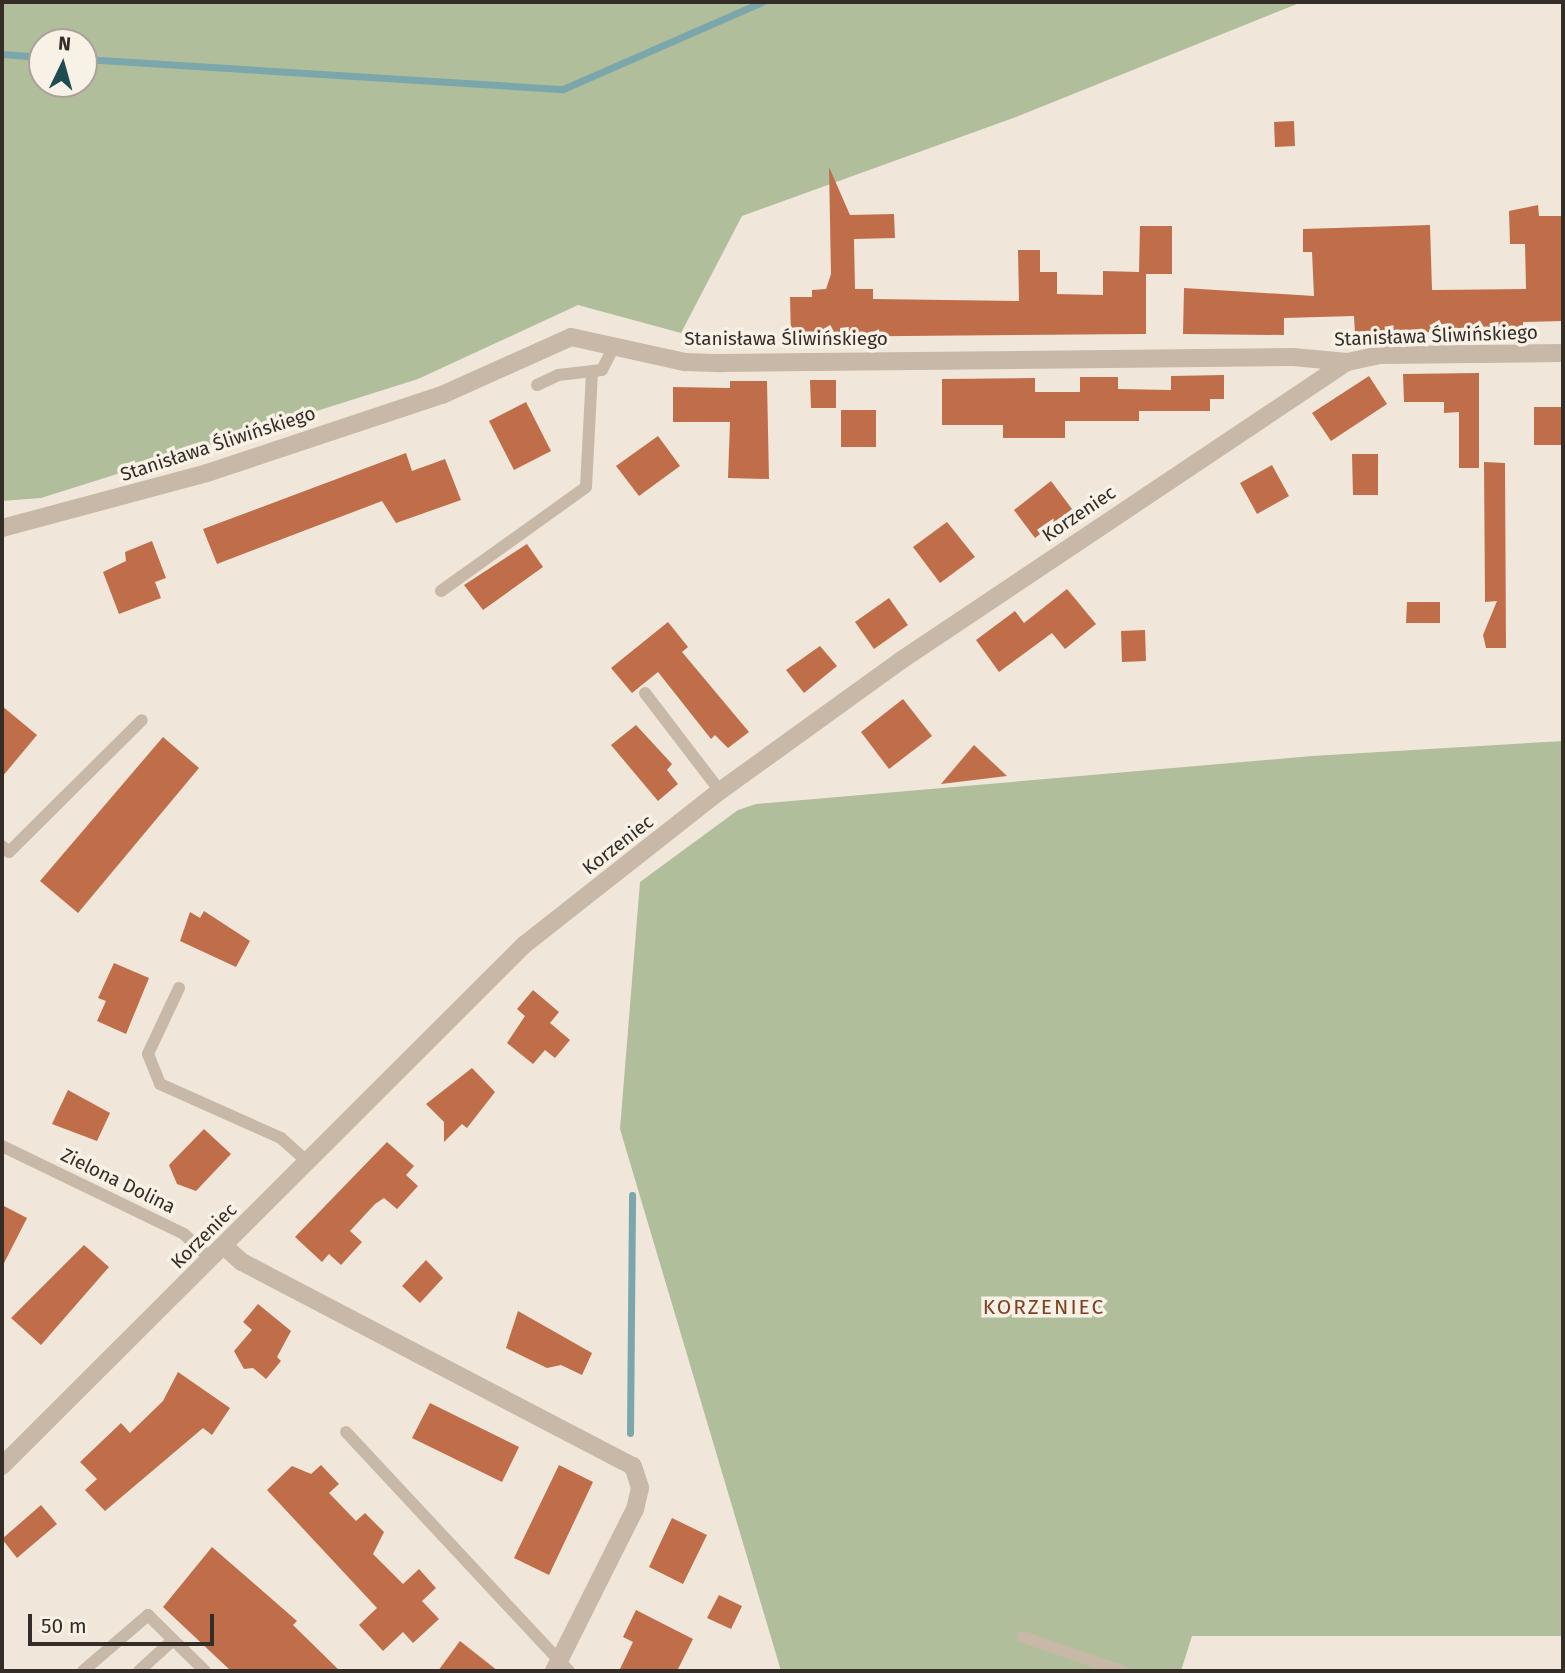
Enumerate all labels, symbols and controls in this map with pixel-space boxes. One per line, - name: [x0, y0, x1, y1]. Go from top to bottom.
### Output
- north arrow: [28, 28, 98, 98]
- text: N: [57, 32, 72, 56]
- street label: Stanisława Śliwińskiego: [1334, 321, 1538, 351]
- street label: Stanisława Śliwińskiego: [684, 328, 888, 350]
- street label: Stanisława Śliwińskiego: [118, 402, 318, 486]
- street label: Korzeniec: [1038, 481, 1120, 547]
- street label: Korzeniec: [578, 810, 658, 880]
- street label: Zielona Dolina: [57, 1143, 179, 1219]
- street label: Korzeniec: [166, 1198, 242, 1274]
- district label: KORZENIEC: [984, 1294, 1104, 1320]
- scale bar: [32, 1600, 217, 1644]
- text: 50 m: [41, 1613, 87, 1639]

